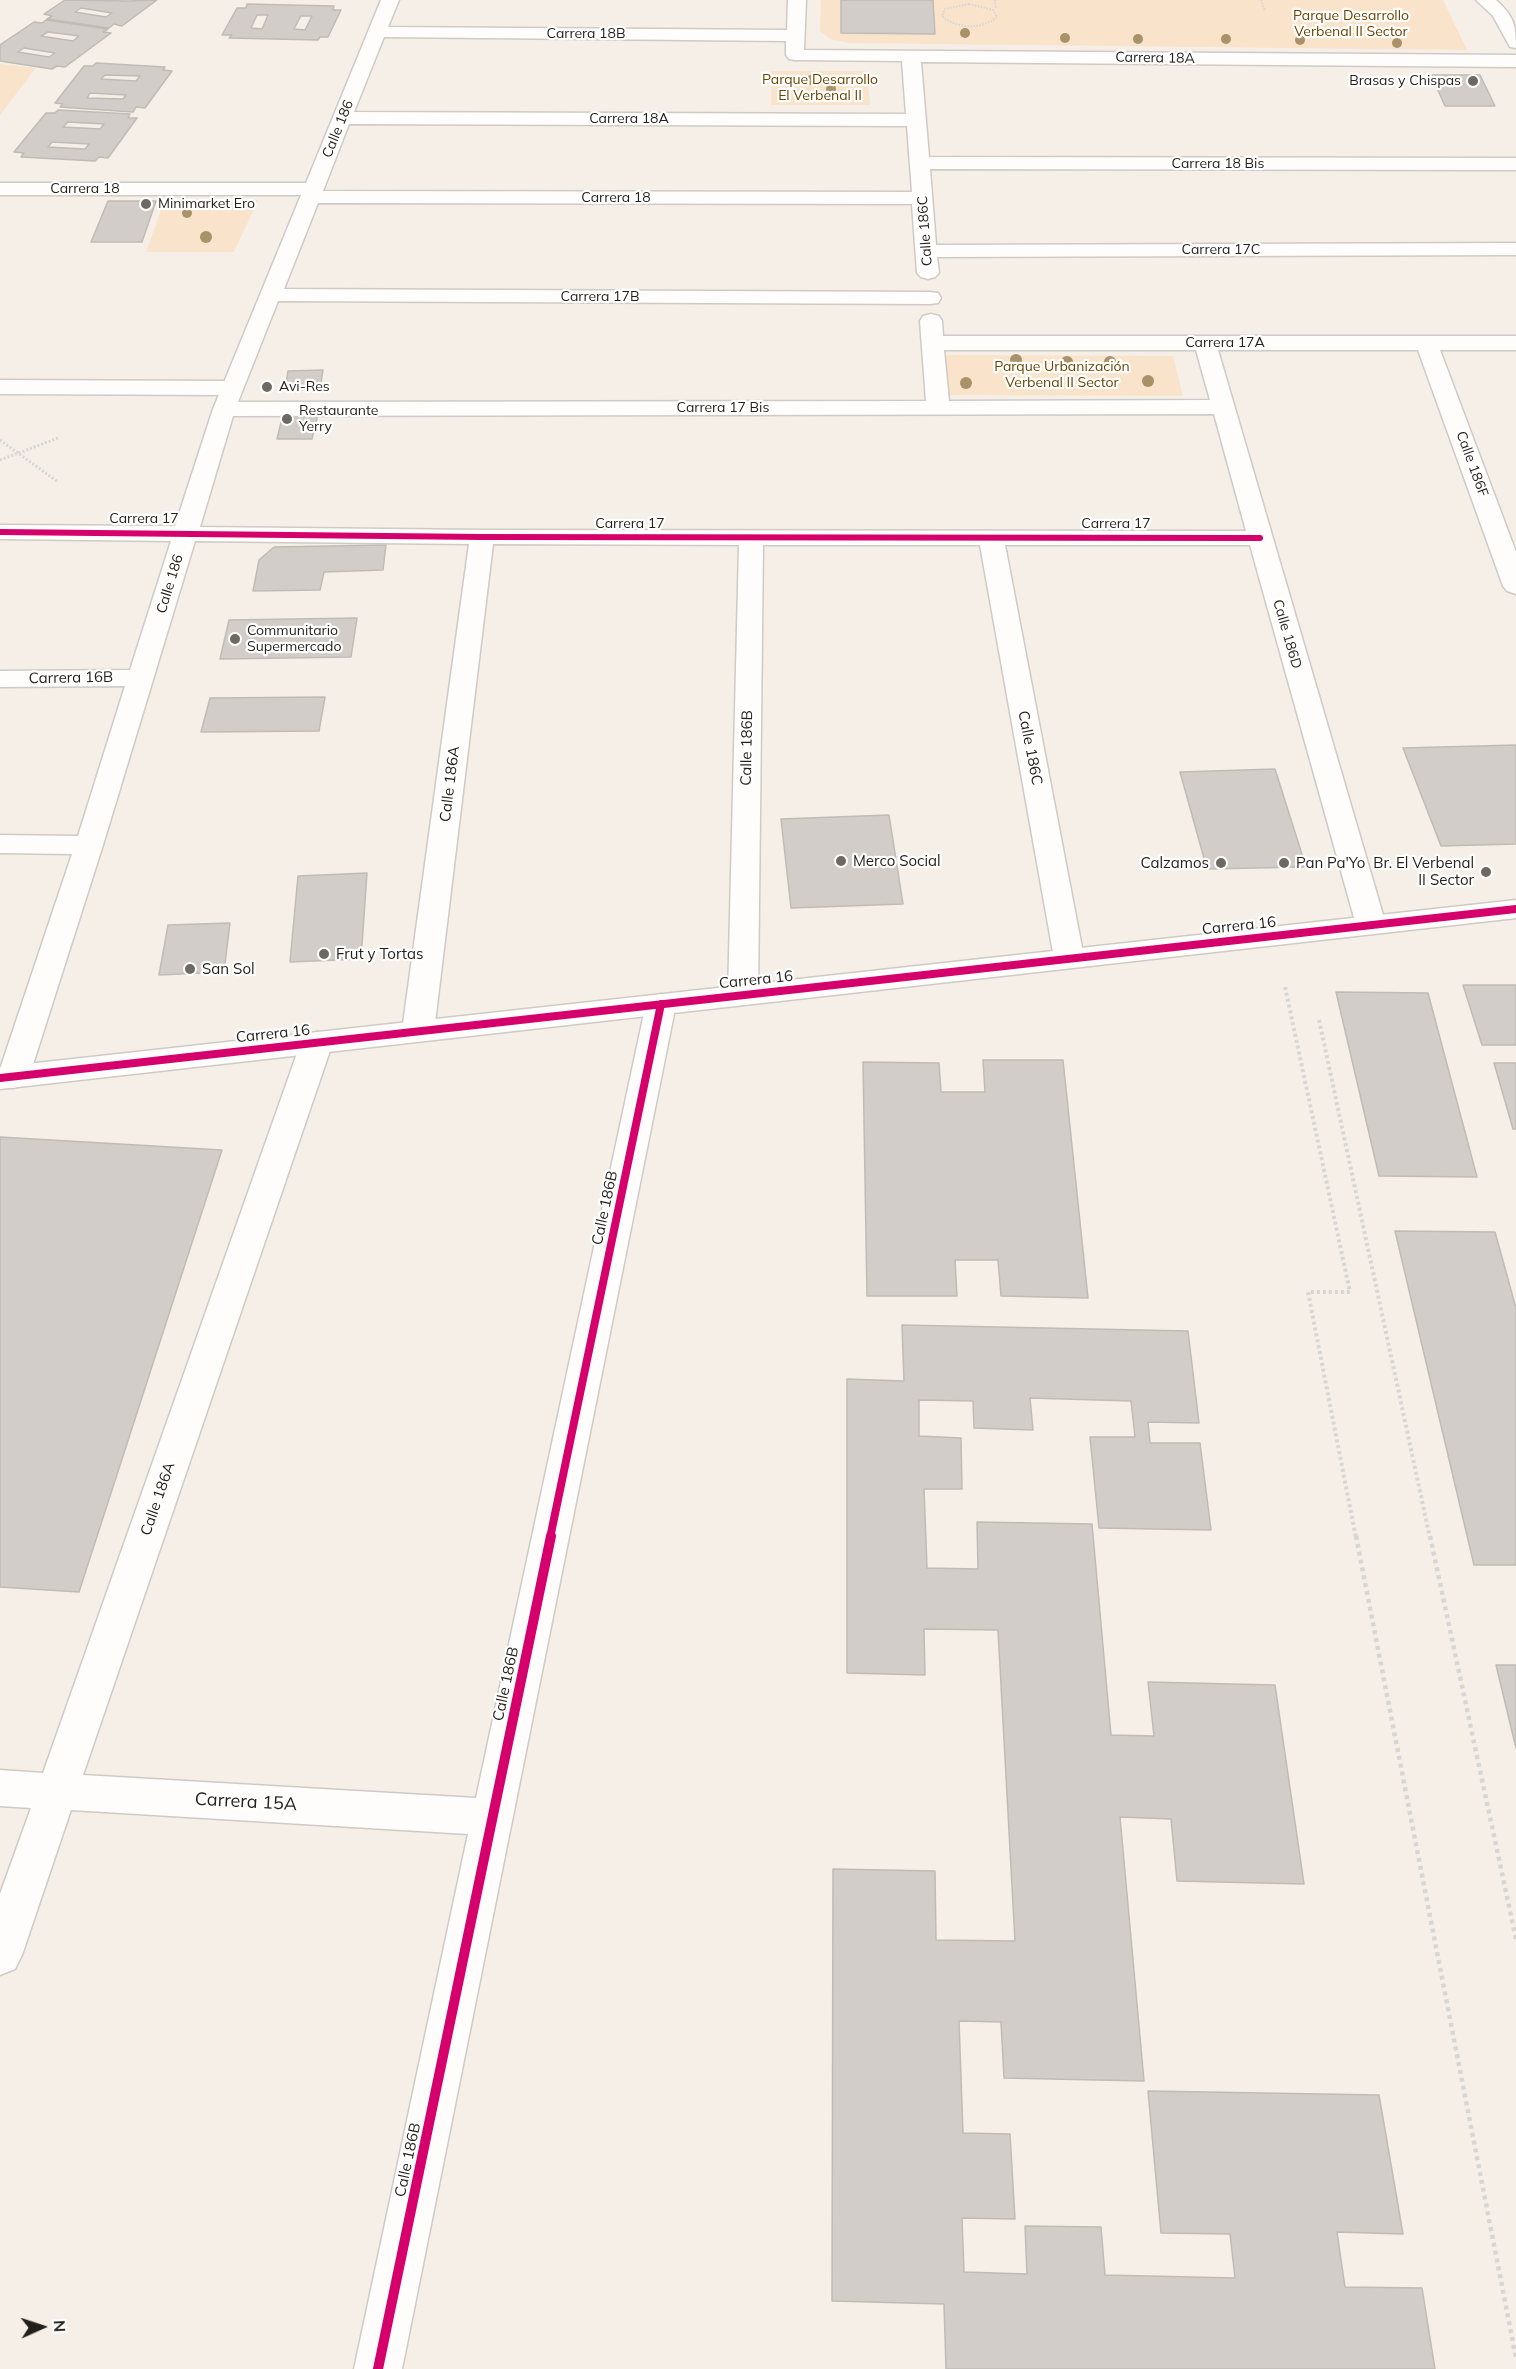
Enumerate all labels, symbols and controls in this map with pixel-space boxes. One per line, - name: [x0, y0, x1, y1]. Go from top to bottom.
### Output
- park label: Parque Desarrollo Verbenal II Sector: [1293, 8, 1409, 40]
- street label: Carrera 18B: [547, 26, 625, 42]
- street label: Carrera 18A: [1115, 49, 1195, 67]
- park label: Parque Desarrollo El Verbenal II: [762, 72, 878, 104]
- place label: Brasas y Chispas: [1349, 73, 1461, 89]
- marker: Brasas y Chispas: [1466, 74, 1480, 88]
- street label: Calle 186: [319, 98, 357, 160]
- street label: Carrera 18A: [589, 111, 669, 127]
- street label: Carrera 18 Bis: [1172, 156, 1264, 172]
- street label: Carrera 18: [50, 181, 120, 197]
- street label: Carrera 18: [581, 190, 651, 206]
- street label: Calle 186C: [914, 195, 936, 267]
- place label: Minimarket Ero: [158, 196, 255, 212]
- marker: Minimarket Ero: [139, 197, 153, 211]
- street label: Carrera 17C: [1182, 242, 1260, 258]
- street label: Carrera 17B: [561, 289, 639, 305]
- street label: Carrera 17A: [1185, 335, 1265, 351]
- park label: Parque Urbanización Verbenal II Sector: [994, 359, 1130, 392]
- place label: Avi-Res: [279, 379, 330, 395]
- marker: Avi-Res: [260, 380, 274, 394]
- street label: Carrera 17 Bis: [677, 400, 769, 416]
- place label: Restaurante Yerry: [299, 403, 378, 436]
- marker: Restaurante Yerry: [280, 412, 294, 426]
- street label: Calle 186F: [1452, 429, 1492, 499]
- street label: Carrera 17: [109, 511, 179, 527]
- street label: Carrera 17: [595, 516, 665, 532]
- street label: Carrera 17: [1081, 516, 1151, 532]
- street label: Calle 186: [153, 552, 187, 616]
- street label: Calle 186D: [1269, 597, 1305, 671]
- place label: Communitario Supermercado: [247, 623, 341, 656]
- marker: Communitario Supermercado: [228, 632, 242, 646]
- street label: Carrera 16B: [29, 668, 113, 688]
- street label: Calle 186C: [1014, 709, 1046, 787]
- street label: Calle 186B: [737, 710, 757, 786]
- street label: Calle 186A: [436, 745, 464, 823]
- place label: Merco Social: [853, 852, 941, 870]
- marker: Merco Social: [834, 854, 848, 868]
- place label: Calzamos: [1141, 854, 1209, 872]
- place label: Pan Pa'Yo: [1296, 854, 1365, 872]
- place label: Br. El Verbenal II Sector: [1373, 854, 1474, 889]
- marker: Calzamos: [1214, 856, 1228, 870]
- marker: Pan Pa'Yo: [1277, 856, 1291, 870]
- marker: Br. El Verbenal II Sector: [1479, 865, 1493, 879]
- street label: Carrera 16: [1201, 913, 1277, 939]
- place label: Frut y Tortas: [336, 945, 423, 963]
- marker: Frut y Tortas: [317, 947, 331, 961]
- place label: San Sol: [202, 960, 255, 978]
- marker: San Sol: [183, 962, 197, 976]
- street label: Carrera 16: [718, 967, 794, 993]
- street label: Carrera 16: [235, 1021, 311, 1047]
- street label: Calle 186B: [588, 1169, 622, 1247]
- street label: Calle 186A: [137, 1460, 179, 1538]
- street label: Calle 186B: [489, 1645, 523, 1723]
- street label: Carrera 15A: [194, 1789, 298, 1815]
- street label: Calle 186B: [391, 2121, 425, 2199]
- north arrow: [12, 2297, 72, 2357]
- text: N: [50, 2319, 70, 2333]

